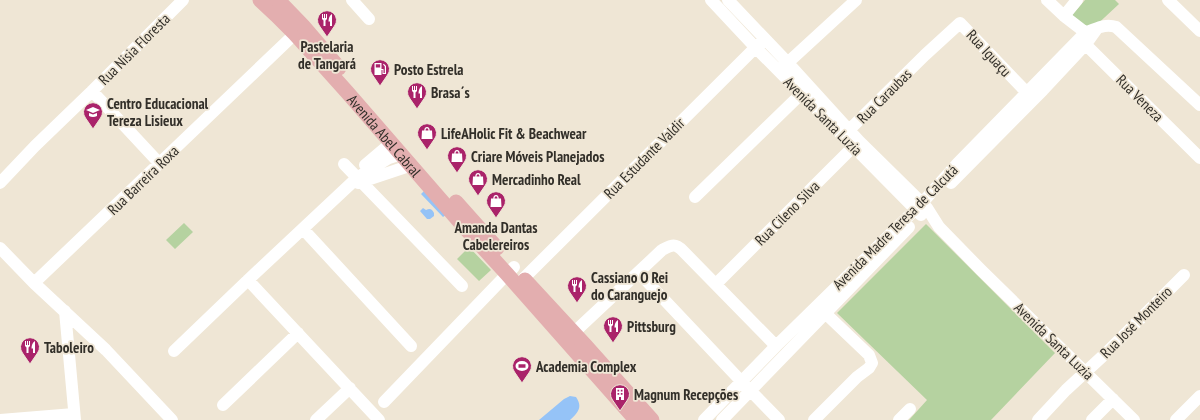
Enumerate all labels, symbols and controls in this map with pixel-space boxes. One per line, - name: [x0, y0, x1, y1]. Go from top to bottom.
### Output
- street label: Rua Nisia Floresta: [94, 9, 174, 89]
- restaurant icon: Pastelaria de Tangará: [316, 9, 338, 37]
- street label: Rua Iguaçu: [963, 26, 1015, 80]
- place label: Pastelaria de Tangará: [298, 37, 356, 73]
- fuel station icon: Posto Estrela: [369, 58, 391, 86]
- place label: Posto Estrela: [394, 60, 463, 79]
- street label: Rua Caraubas: [853, 65, 915, 127]
- street label: Rua Veneza: [1112, 70, 1168, 126]
- street label: Avenida Santa Luzia: [780, 73, 866, 159]
- restaurant icon: Brasa´s: [406, 81, 428, 109]
- place label: Brasa´s: [431, 83, 470, 102]
- street label: Avenida Abel Cabral: [344, 90, 426, 181]
- place label: Centro Educacional Tereza Lisieux: [107, 94, 209, 130]
- school or university icon: Centro Educacional Tereza Lisieux: [82, 101, 104, 129]
- street label: Rua Estudante Valdir: [600, 113, 689, 202]
- shop icon: LifeAHolic Fit & Beachwear: [416, 122, 438, 150]
- place label: LifeAHolic Fit & Beachwear: [441, 124, 587, 143]
- street label: Rua Barreira Roxa: [103, 141, 183, 219]
- shop icon: Criare Móveis Planejados: [446, 145, 468, 173]
- place label: Criare Móveis Planejados: [471, 147, 604, 166]
- street label: Avenida Madre Teresa de Calcutá: [828, 160, 962, 294]
- shop icon: Mercadinho Real: [467, 168, 489, 196]
- place label: Mercadinho Real: [492, 170, 581, 189]
- street label: Rua Cileno Silva: [751, 177, 823, 249]
- shop icon: Amanda Dantas Cabelereiros: [485, 190, 507, 218]
- place label: Amanda Dantas Cabelereiros: [453, 218, 538, 254]
- place label: Cassiano O Rei do Caranguejo: [591, 268, 668, 304]
- restaurant icon: Cassiano O Rei do Caranguejo: [566, 275, 588, 303]
- street label: Rua José Monteiro: [1096, 282, 1176, 362]
- street label: Avenida Santa Luzia: [1010, 298, 1098, 384]
- restaurant icon: Pittsburg: [602, 315, 624, 343]
- place label: Pittsburg: [627, 317, 676, 336]
- restaurant icon: Taboleiro: [19, 336, 41, 364]
- place label: Taboleiro: [44, 338, 94, 357]
- sports icon: Academia Complex: [511, 355, 533, 383]
- place label: Academia Complex: [535, 357, 637, 376]
- building icon: Magnum Recepções: [609, 383, 631, 411]
- place label: Magnum Recepções: [634, 385, 738, 404]

